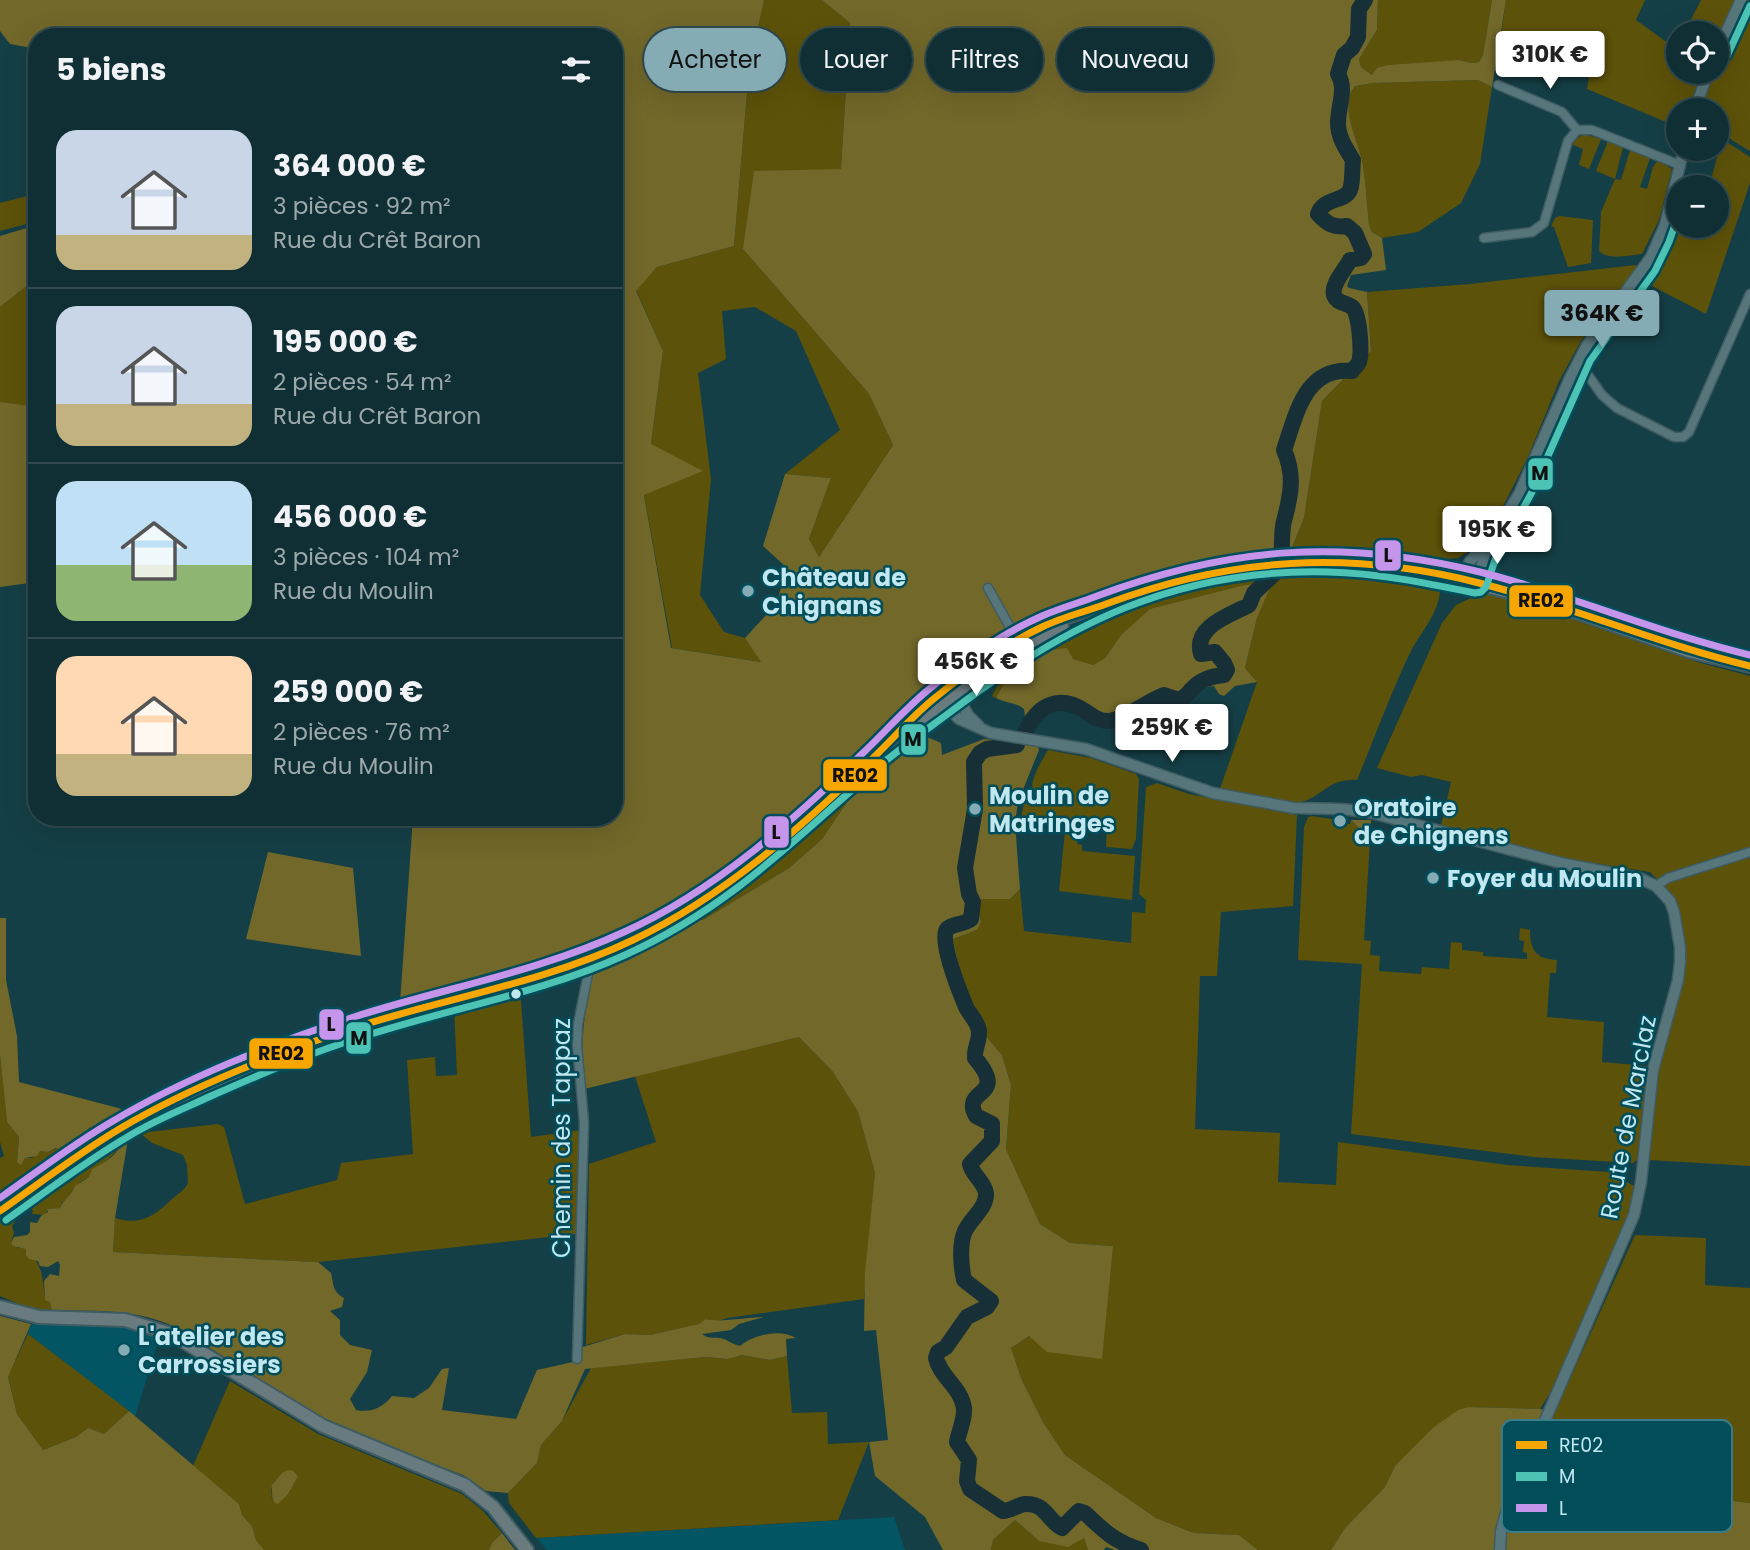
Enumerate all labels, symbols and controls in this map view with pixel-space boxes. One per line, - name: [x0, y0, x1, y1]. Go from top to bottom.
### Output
- map controls: [1666, 21, 1729, 238]
- button: locate: [1666, 21, 1729, 84]
- chip: Acheter: [644, 28, 786, 91]
- chip: Louer: [800, 28, 912, 91]
- chip: Filtres: [926, 28, 1043, 91]
- chip: Nouveau: [1057, 28, 1213, 91]
- pin: 310K €: [1493, 32, 1607, 91]
- text: 310K €: [1512, 38, 1588, 70]
- text: 5 biens: [56, 48, 167, 91]
- icon: filters: [557, 51, 595, 89]
- button: +: [1666, 98, 1729, 161]
- text: 364 000 €: [273, 144, 426, 187]
- icon: home: [112, 158, 196, 242]
- button: −: [1666, 175, 1729, 238]
- text: 3 pièces · 92 m²: [273, 190, 451, 222]
- text: Rue du Crêt Baron: [273, 224, 481, 256]
- pin: 364K €: [1545, 290, 1659, 350]
- text: 364K €: [1560, 297, 1644, 329]
- text: 195 000 €: [273, 320, 418, 363]
- icon: home: [112, 334, 196, 418]
- text: 2 pièces · 54 m²: [273, 366, 452, 398]
- text: Rue du Crêt Baron: [273, 400, 481, 432]
- line badge: M: [1527, 457, 1554, 491]
- text: M: [1531, 460, 1549, 487]
- text: 456 000 €: [273, 495, 427, 538]
- pin: 195K €: [1440, 506, 1554, 566]
- icon: home: [112, 509, 196, 593]
- text: 195K €: [1459, 513, 1535, 545]
- line badge: L: [1374, 539, 1402, 572]
- text: 3 pièces · 104 m²: [273, 541, 459, 573]
- text: L: [1383, 542, 1393, 569]
- place label: Château de Chignans: [762, 561, 906, 622]
- text: Rue du Moulin: [273, 575, 434, 607]
- marker: Château de Chignans: [740, 583, 756, 599]
- line badge: RE02: [1508, 584, 1574, 618]
- text: RE02: [1518, 587, 1564, 614]
- pin: 456K €: [919, 638, 1033, 698]
- text: 456K €: [934, 645, 1018, 677]
- text: 259 000 €: [273, 670, 423, 713]
- icon: home: [112, 684, 196, 768]
- pin: 259K €: [1115, 704, 1229, 764]
- text: 259K €: [1131, 711, 1213, 743]
- text: 2 pièces · 76 m²: [273, 716, 450, 748]
- line badge: M: [900, 723, 927, 756]
- text: M: [904, 726, 922, 753]
- text: Rue du Moulin: [273, 750, 434, 782]
- line badge: RE02: [822, 758, 888, 792]
- text: RE02: [832, 762, 878, 789]
- place label: Moulin de Matringes: [989, 779, 1115, 840]
- place label: Oratoire de Chignens: [1354, 791, 1509, 852]
- marker: Moulin de Matringes: [967, 801, 983, 817]
- marker: Oratoire de Chignens: [1332, 813, 1348, 829]
- line badge: L: [763, 815, 790, 849]
- text: L: [771, 819, 781, 846]
- place label: Foyer du Moulin: [1447, 862, 1642, 895]
- marker: Foyer du Moulin: [1425, 870, 1441, 886]
- unlabelled marker: [509, 987, 523, 1001]
- line badge: L: [318, 1008, 345, 1041]
- text: L: [326, 1011, 336, 1038]
- street label: Route de Marclaz: [1592, 1013, 1664, 1221]
- street label: Chemin des Tappaz: [545, 1018, 578, 1258]
- line badge: M: [345, 1021, 372, 1055]
- text: M: [350, 1025, 368, 1052]
- line badge: RE02: [248, 1037, 314, 1070]
- text: RE02: [258, 1040, 304, 1067]
- place label: L'atelier des Carrossiers: [138, 1320, 284, 1381]
- marker: L'atelier des Carrossiers: [116, 1342, 132, 1358]
- legend: [1502, 1420, 1732, 1532]
- text: RE02: [1559, 1432, 1603, 1459]
- text: M: [1559, 1463, 1575, 1490]
- text: L: [1559, 1495, 1567, 1522]

